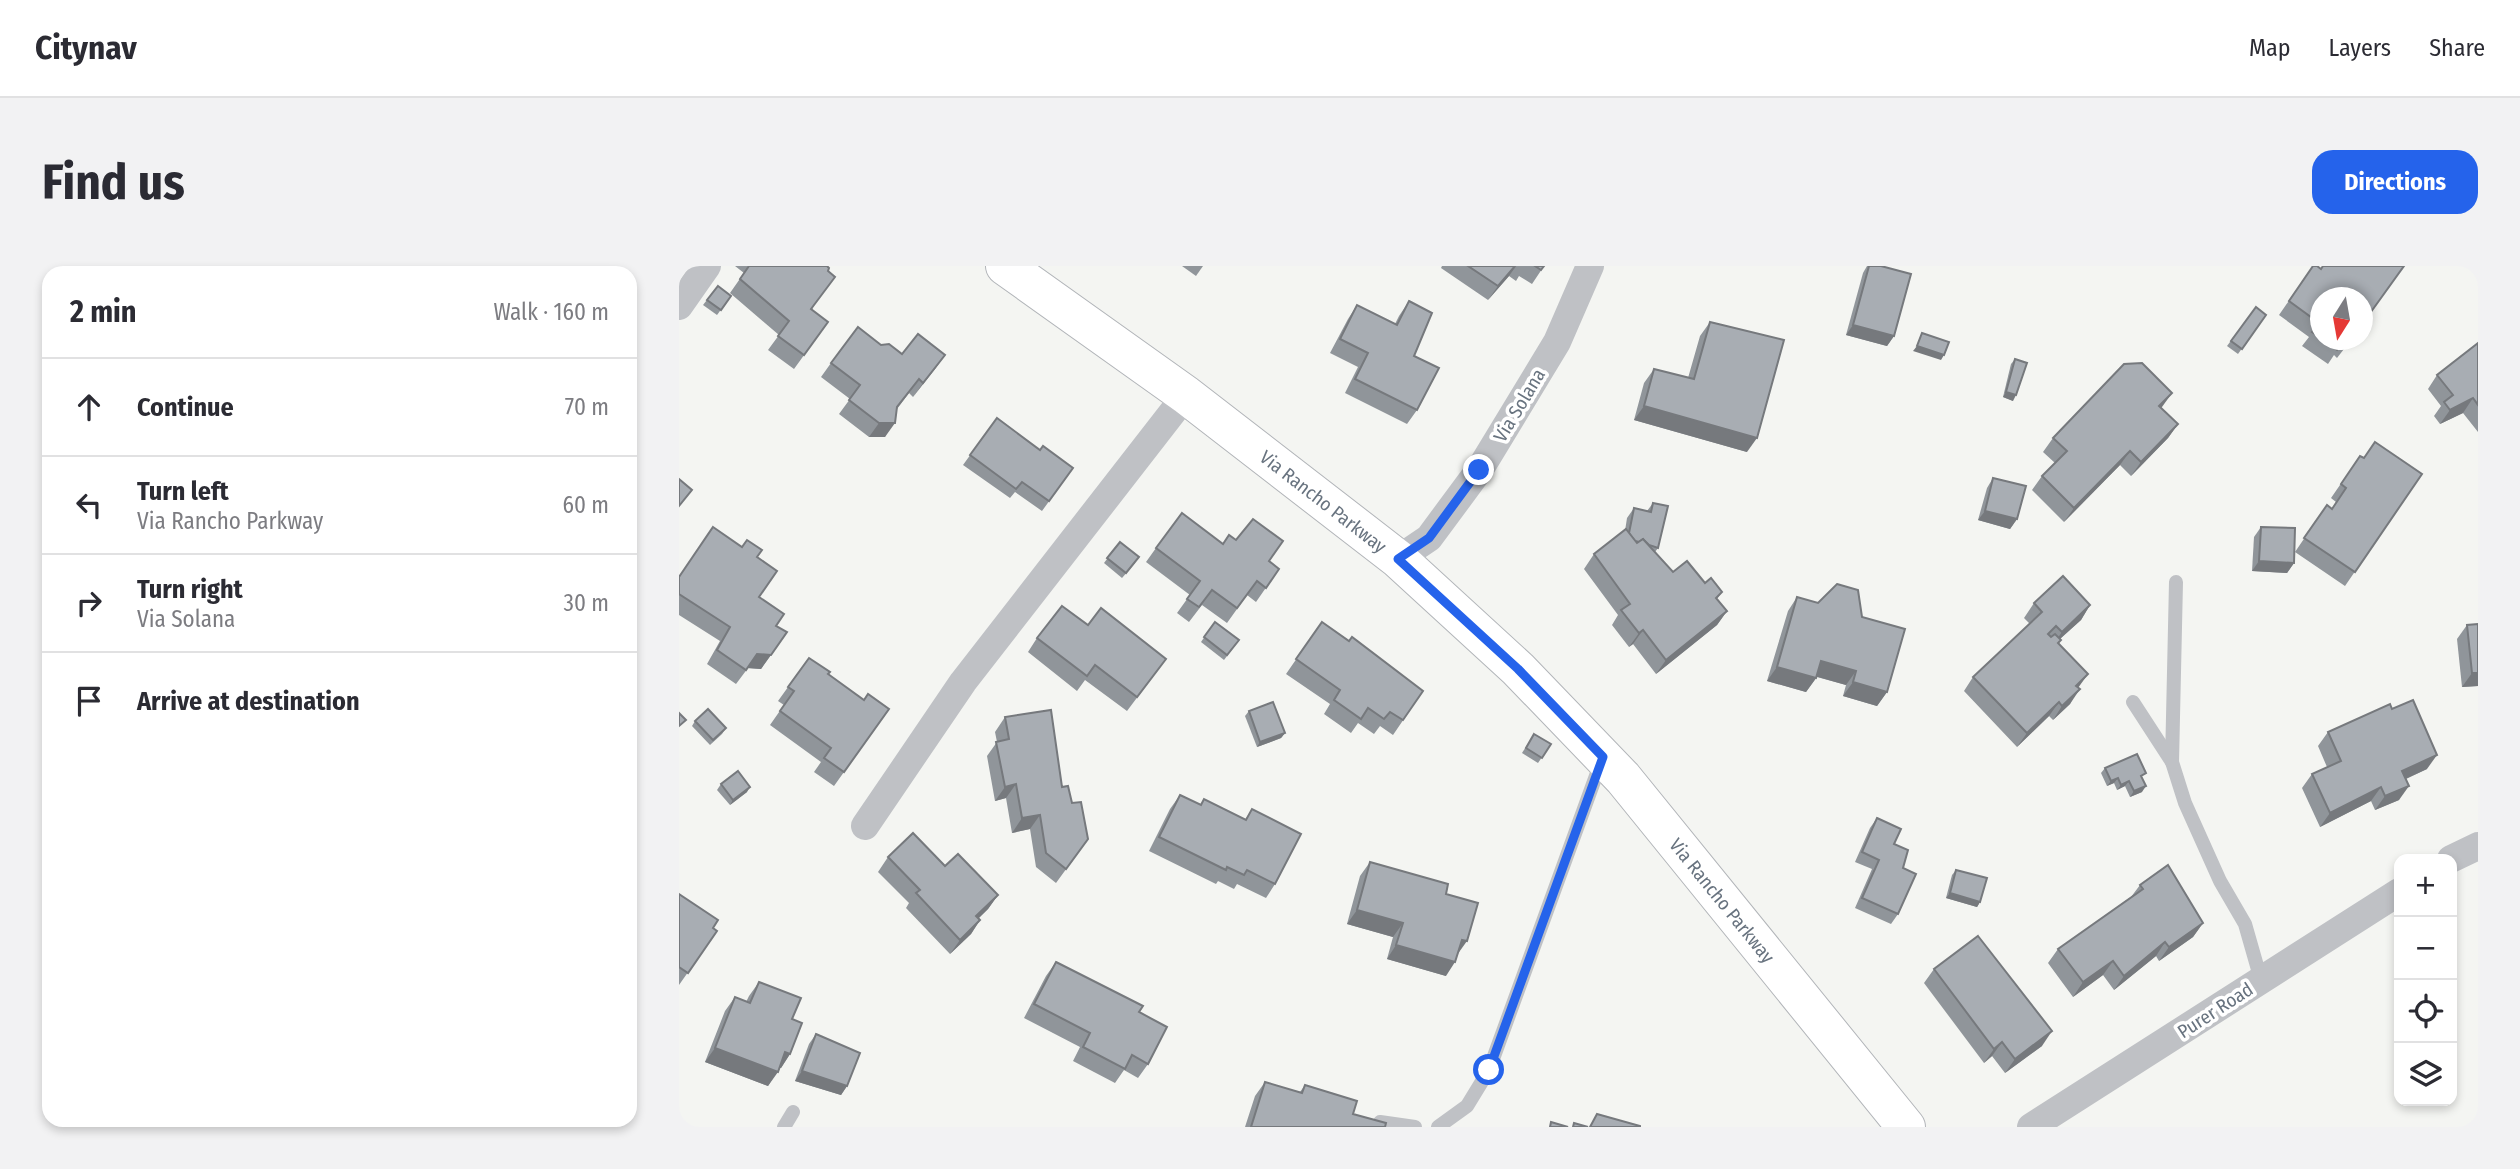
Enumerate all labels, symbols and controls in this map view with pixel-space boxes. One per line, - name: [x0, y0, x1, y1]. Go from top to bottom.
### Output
- text: Citynav: [35, 28, 137, 68]
- text: Map: [2249, 34, 2291, 62]
- text: Layers: [2329, 34, 2391, 62]
- text: Share: [2429, 34, 2485, 62]
- button: Directions: [2312, 150, 2478, 214]
- text: Find us: [42, 153, 185, 212]
- north arrow: [2310, 287, 2373, 350]
- text: 2 min: [70, 294, 137, 330]
- text: Walk · 160 m: [493, 298, 609, 326]
- street label: Via Solana: [1489, 365, 1550, 446]
- icon: ahead: [70, 388, 108, 426]
- text: Continue: [137, 392, 234, 423]
- text: 70 m: [565, 393, 609, 421]
- street label: Via Rancho Parkway: [1255, 446, 1391, 558]
- route end: [1463, 454, 1494, 485]
- text: Turn left: [137, 476, 229, 507]
- icon: left: [70, 486, 108, 524]
- text: 60 m: [563, 491, 609, 519]
- text: Via Rancho Parkway: [137, 507, 323, 535]
- text: Turn right: [137, 574, 243, 605]
- icon: right: [70, 584, 108, 622]
- text: 30 m: [564, 589, 609, 617]
- text: Via Solana: [137, 605, 235, 633]
- icon: arrive: [70, 682, 108, 720]
- text: Arrive at destination: [137, 686, 360, 717]
- street label: Via Rancho Parkway: [1664, 834, 1780, 968]
- map controls: [2394, 854, 2457, 1106]
- button: +: [2394, 854, 2457, 917]
- button: −: [2394, 917, 2457, 980]
- street label: Purer Road: [2173, 978, 2257, 1043]
- button: locate: [2394, 980, 2457, 1043]
- button: layers: [2394, 1043, 2457, 1106]
- route start: [1473, 1054, 1504, 1085]

